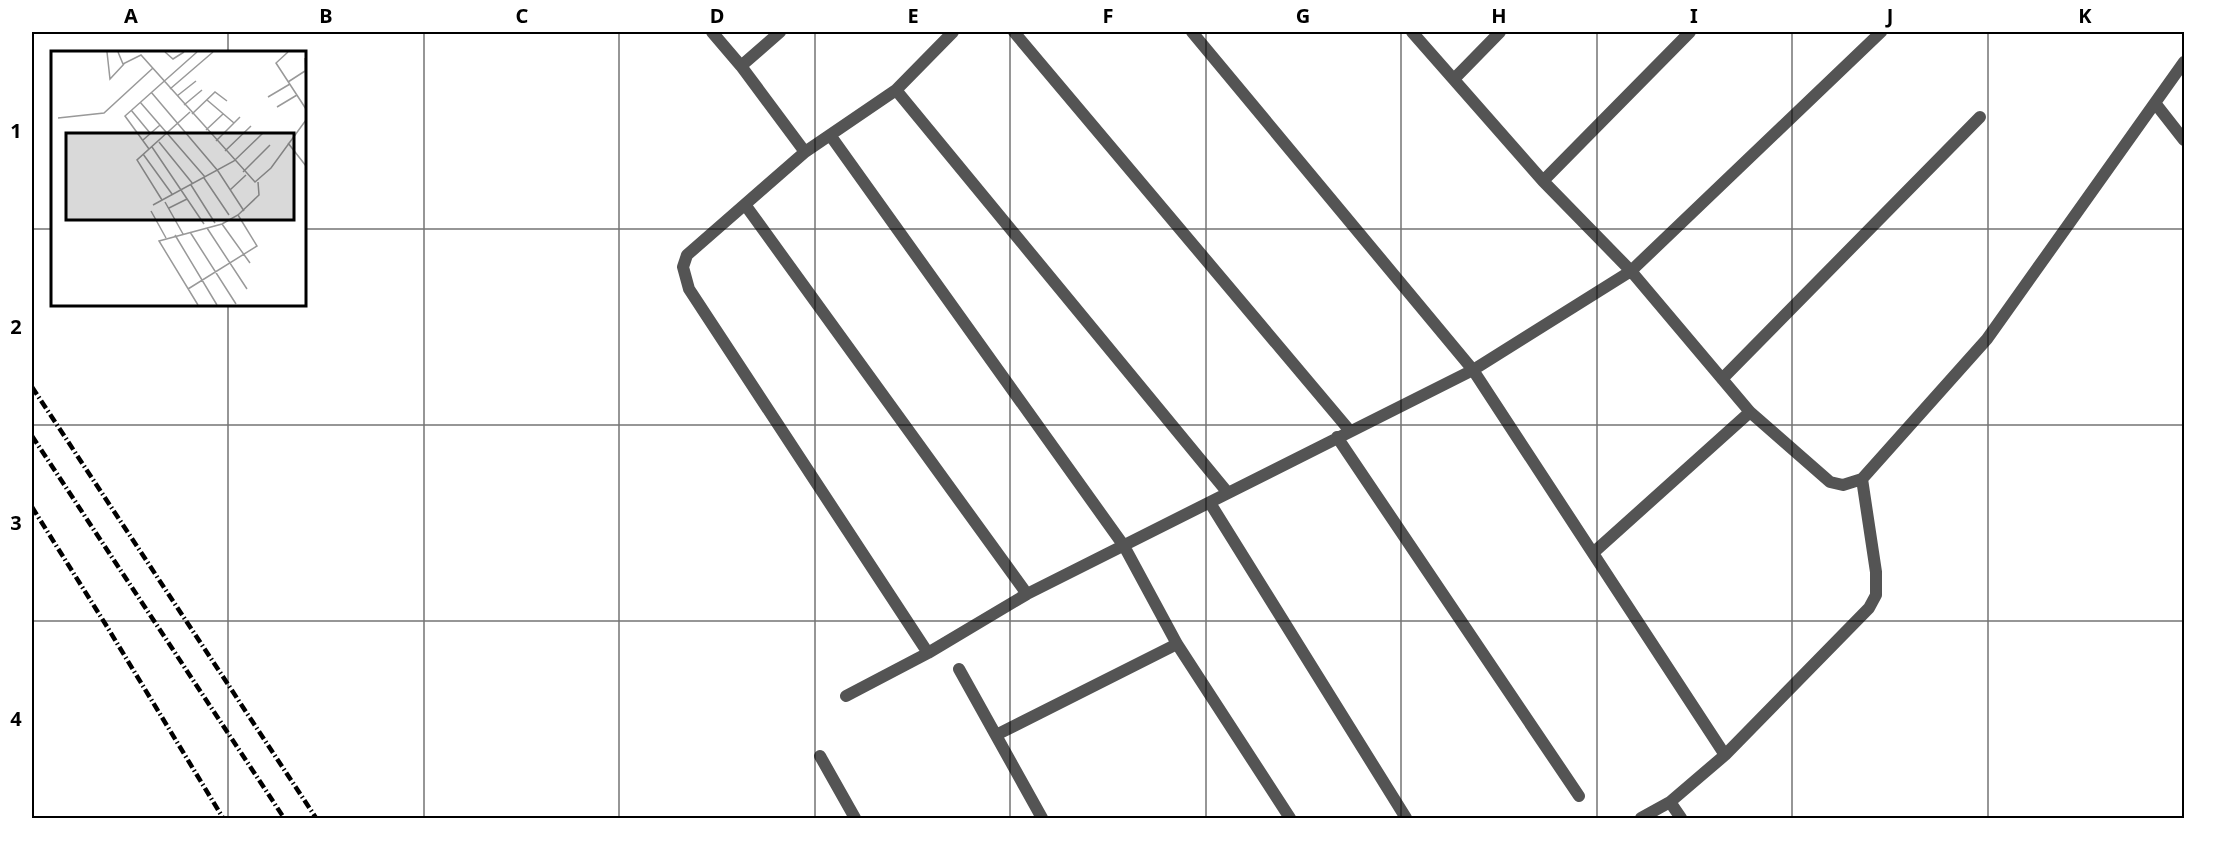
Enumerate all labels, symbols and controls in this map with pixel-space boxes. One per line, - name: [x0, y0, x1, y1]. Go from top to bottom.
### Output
- text: A: [124, 2, 138, 29]
- text: B: [319, 2, 333, 29]
- text: C: [516, 2, 529, 29]
- text: D: [710, 2, 724, 29]
- text: E: [907, 2, 919, 29]
- text: F: [1103, 2, 1113, 29]
- text: G: [1296, 2, 1310, 29]
- text: H: [1491, 2, 1507, 29]
- text: I: [1690, 2, 1698, 29]
- text: J: [1885, 2, 1893, 29]
- text: K: [2078, 2, 2092, 29]
- inset map: [51, 51, 306, 306]
- text: 1: [10, 117, 22, 144]
- text: 2: [10, 313, 22, 340]
- text: 3: [10, 509, 22, 536]
- text: 4: [10, 705, 22, 732]

